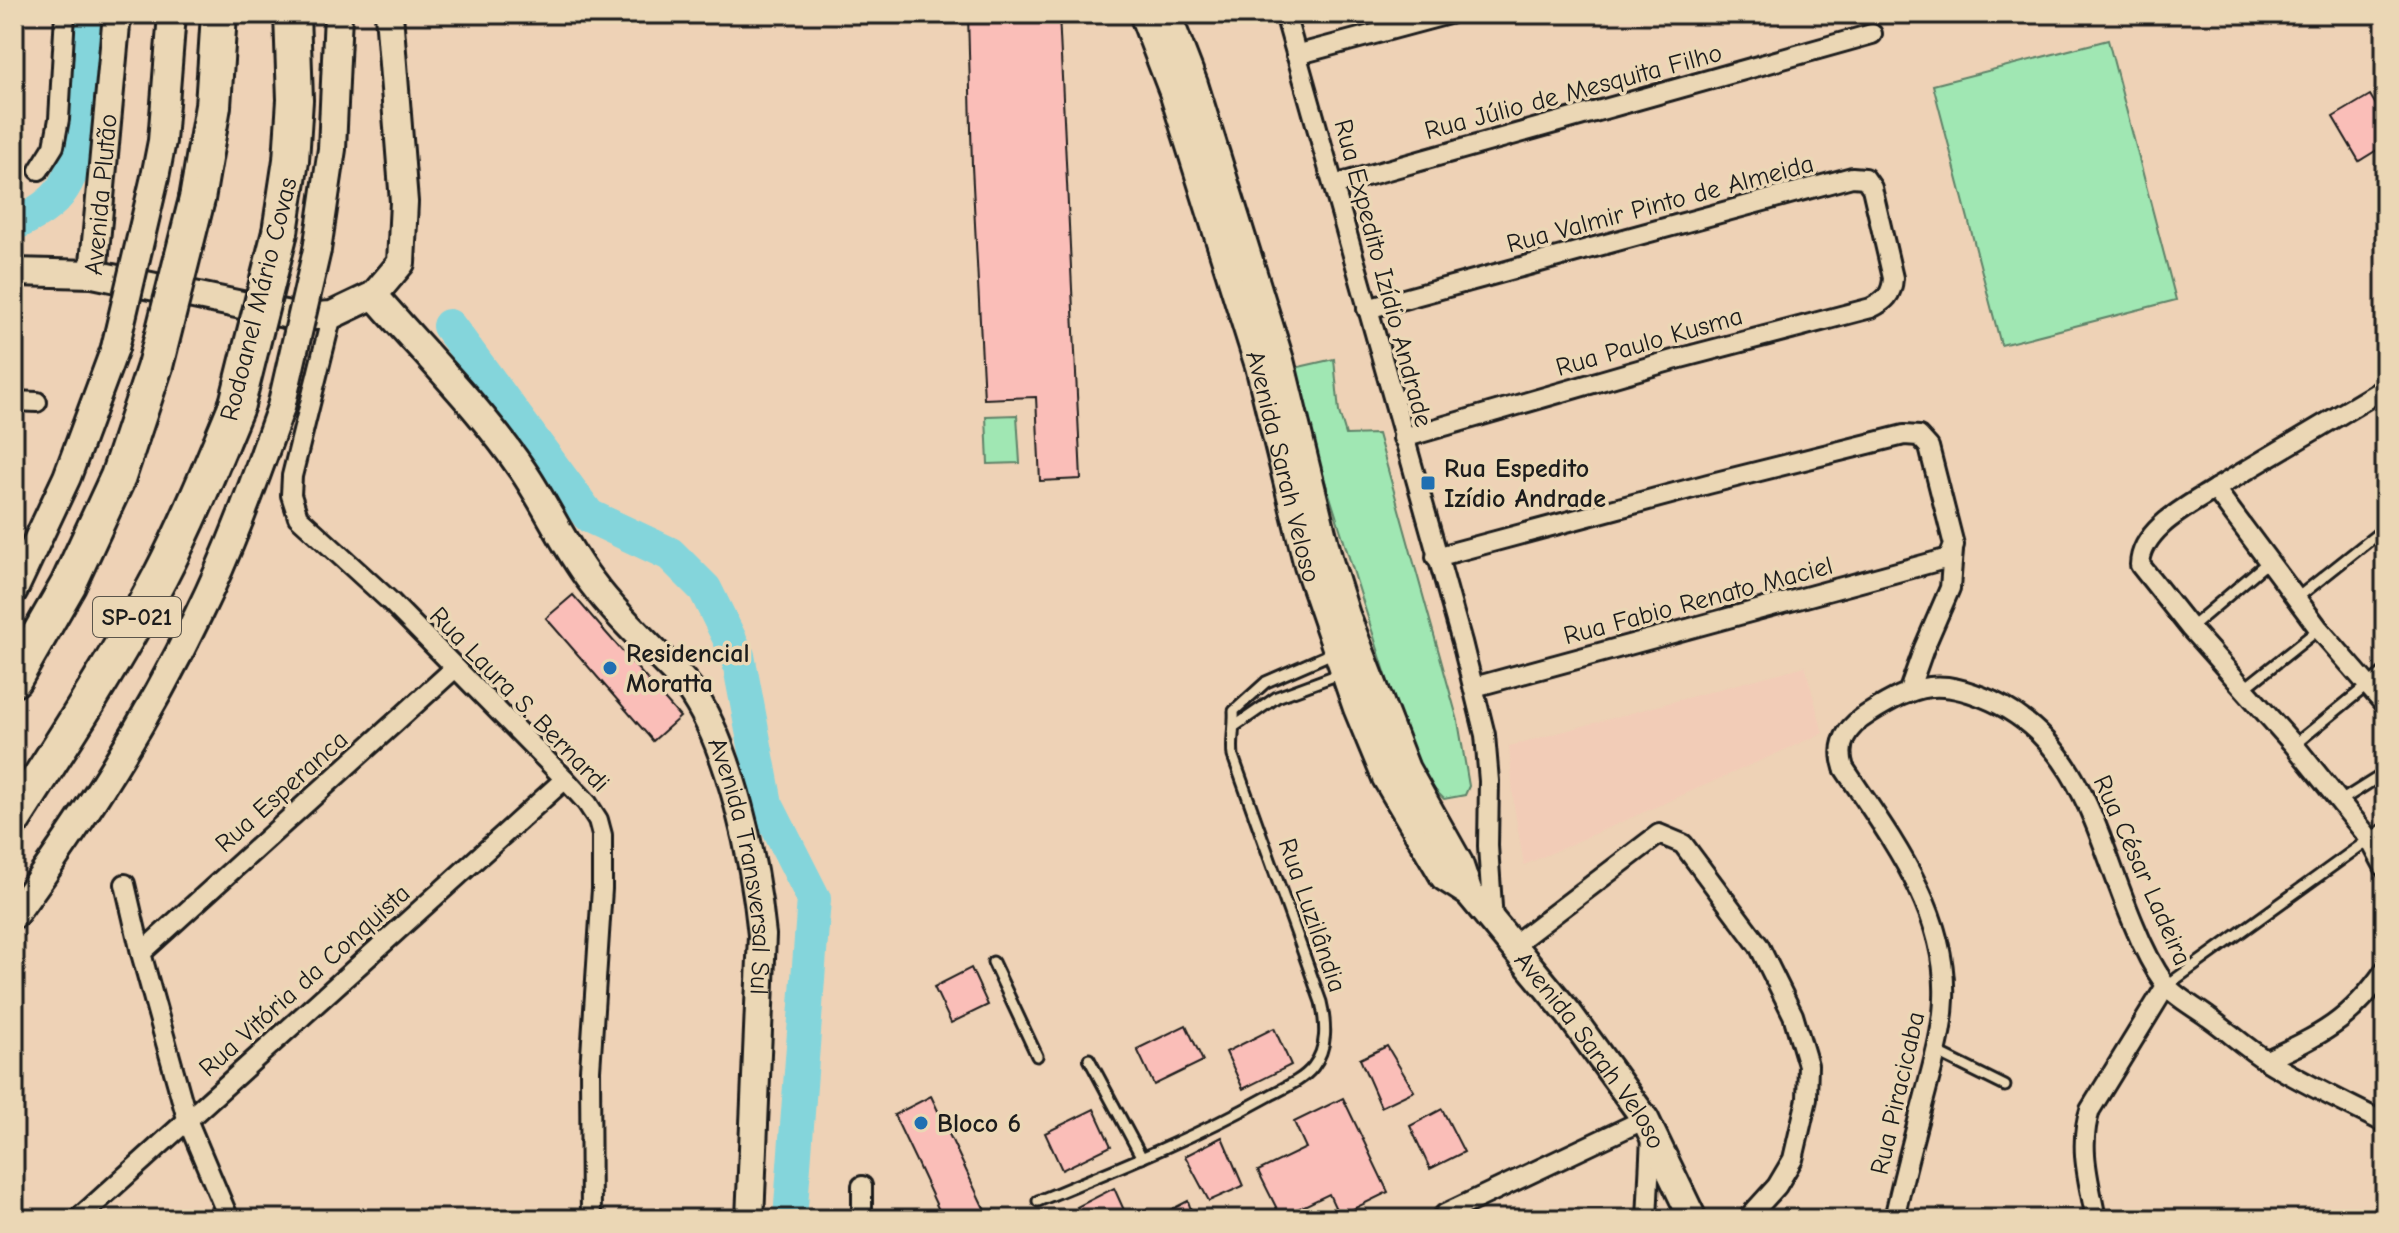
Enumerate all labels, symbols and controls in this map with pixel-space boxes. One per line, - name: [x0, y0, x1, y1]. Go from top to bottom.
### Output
- street label: Rua Júlio de Mesquita Filho: [1421, 38, 1725, 146]
- street label: Avenida Plutão: [79, 112, 124, 277]
- street label: Rua Expedito Izídio Andrade: [1327, 116, 1439, 430]
- street label: Rua Valmir Pinto de Almeida: [1503, 148, 1817, 259]
- street label: Rodoanel Mário Covas: [214, 175, 304, 424]
- street label: Rua Paulo Kusma: [1552, 301, 1746, 383]
- street label: Avenida Sarah Veloso: [1239, 347, 1326, 586]
- place label: Rua Espedito Izídio Andrade: [1444, 454, 1606, 514]
- marker: Rua Espedito Izídio Andrade: [1419, 474, 1437, 492]
- street label: Rua Fabio Renato Maciel: [1560, 551, 1836, 651]
- road number: SP-021: [93, 597, 181, 637]
- street label: Rua Laura S. Bernardi: [423, 601, 615, 798]
- place label: Residencial Moratta: [626, 639, 750, 699]
- marker: Residencial Moratta: [601, 659, 619, 677]
- street label: Rua Esperanca: [209, 724, 354, 859]
- street label: Avenida Transversal Sul: [701, 733, 776, 996]
- street label: Rua César Ladeira: [2087, 771, 2197, 970]
- street label: Rua Luzilândia: [1272, 834, 1352, 996]
- street label: Rua Vitória da Conquista: [193, 878, 416, 1083]
- street label: Avenida Sarah Veloso: [1508, 946, 1671, 1154]
- street label: Rua Piracicaba: [1865, 1009, 1931, 1178]
- place label: Bloco 6: [937, 1109, 1021, 1139]
- marker: Bloco 6: [912, 1114, 930, 1132]

